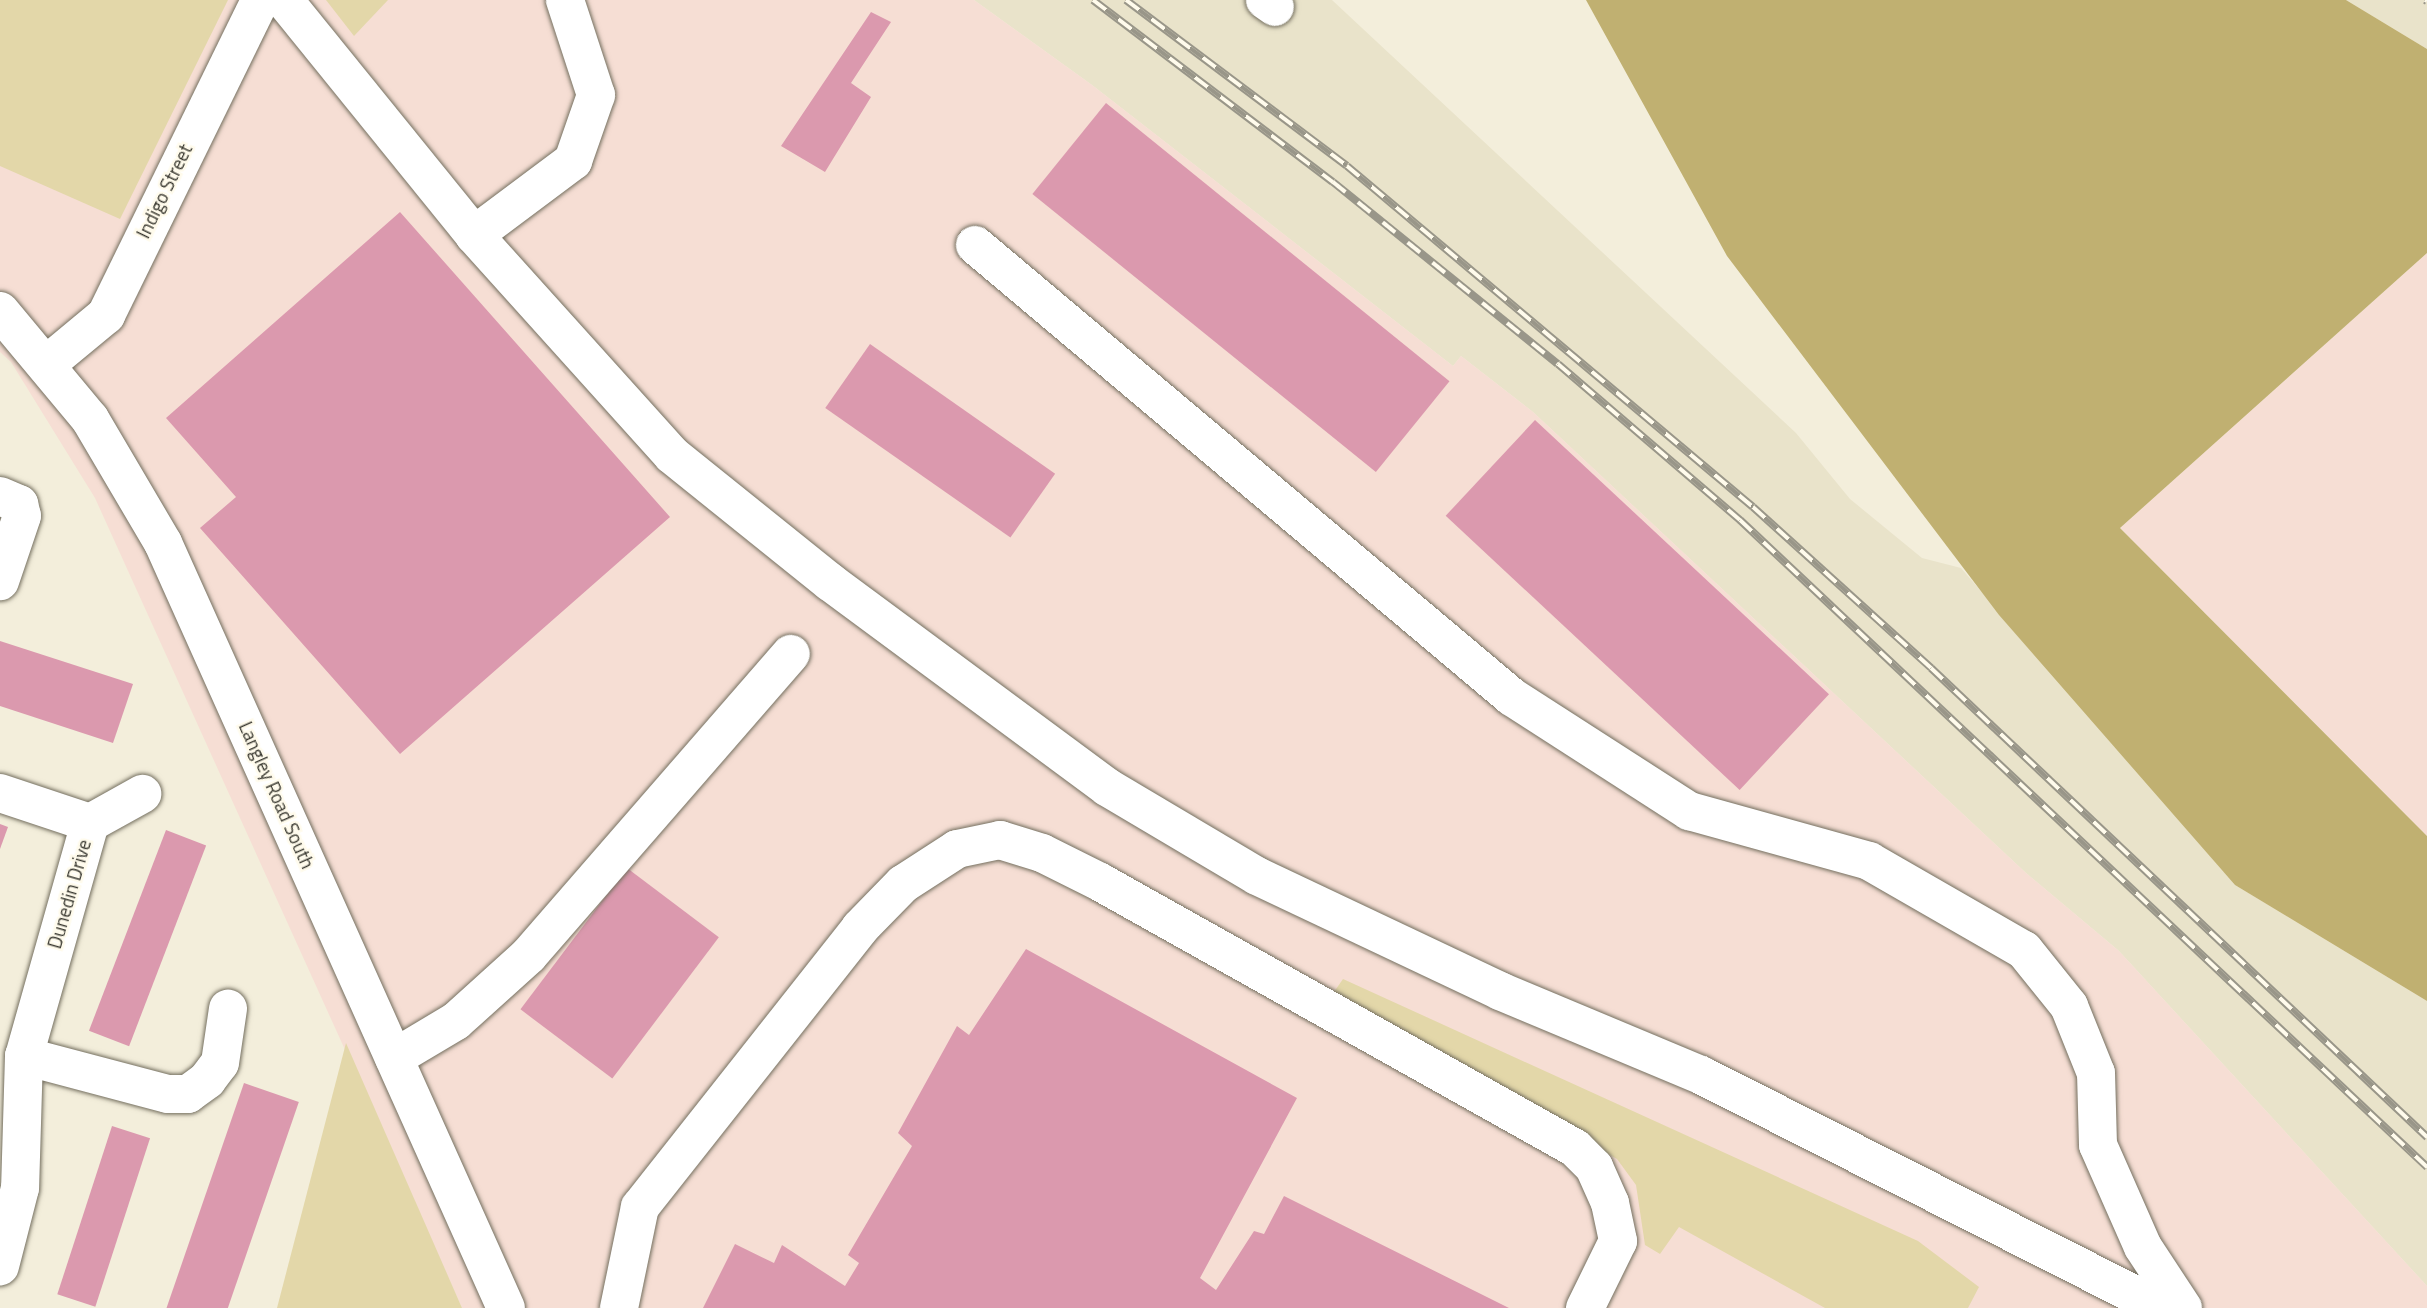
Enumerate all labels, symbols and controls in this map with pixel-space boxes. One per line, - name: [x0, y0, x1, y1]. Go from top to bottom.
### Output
- street label: Indigo Street: [131, 140, 197, 242]
- street label: Langley Road South: [234, 718, 320, 872]
- street label: Dunedin Drive: [43, 837, 95, 951]

